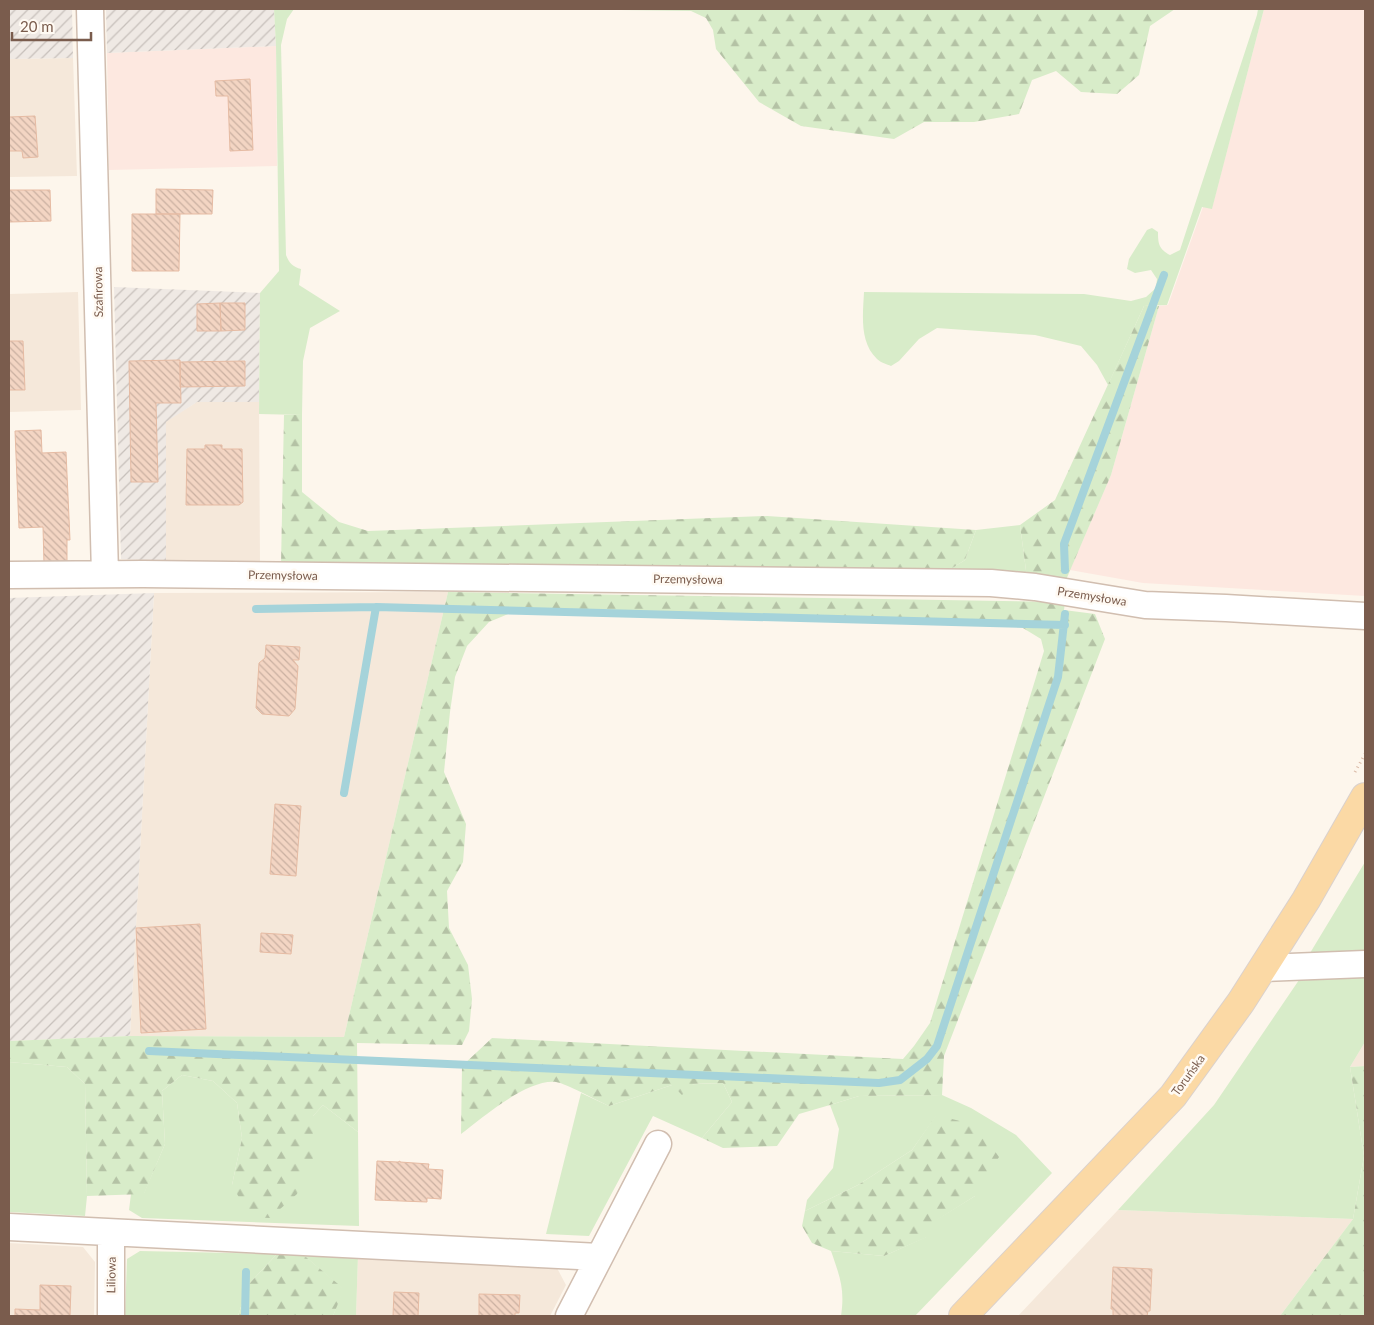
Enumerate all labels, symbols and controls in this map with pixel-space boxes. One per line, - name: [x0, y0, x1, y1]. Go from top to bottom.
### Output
- scale bar: [12, 10, 91, 42]
- text: 20 m: [20, 17, 54, 35]
- street label: Szafirowa: [90, 267, 106, 317]
- street label: Przemysłowa: [248, 567, 318, 583]
- street label: Przemysłowa: [653, 571, 723, 587]
- street label: Przemysłowa: [1056, 583, 1128, 609]
- street label: Toruńska: [1168, 1051, 1208, 1099]
- street label: Liliowa: [103, 1256, 119, 1294]

